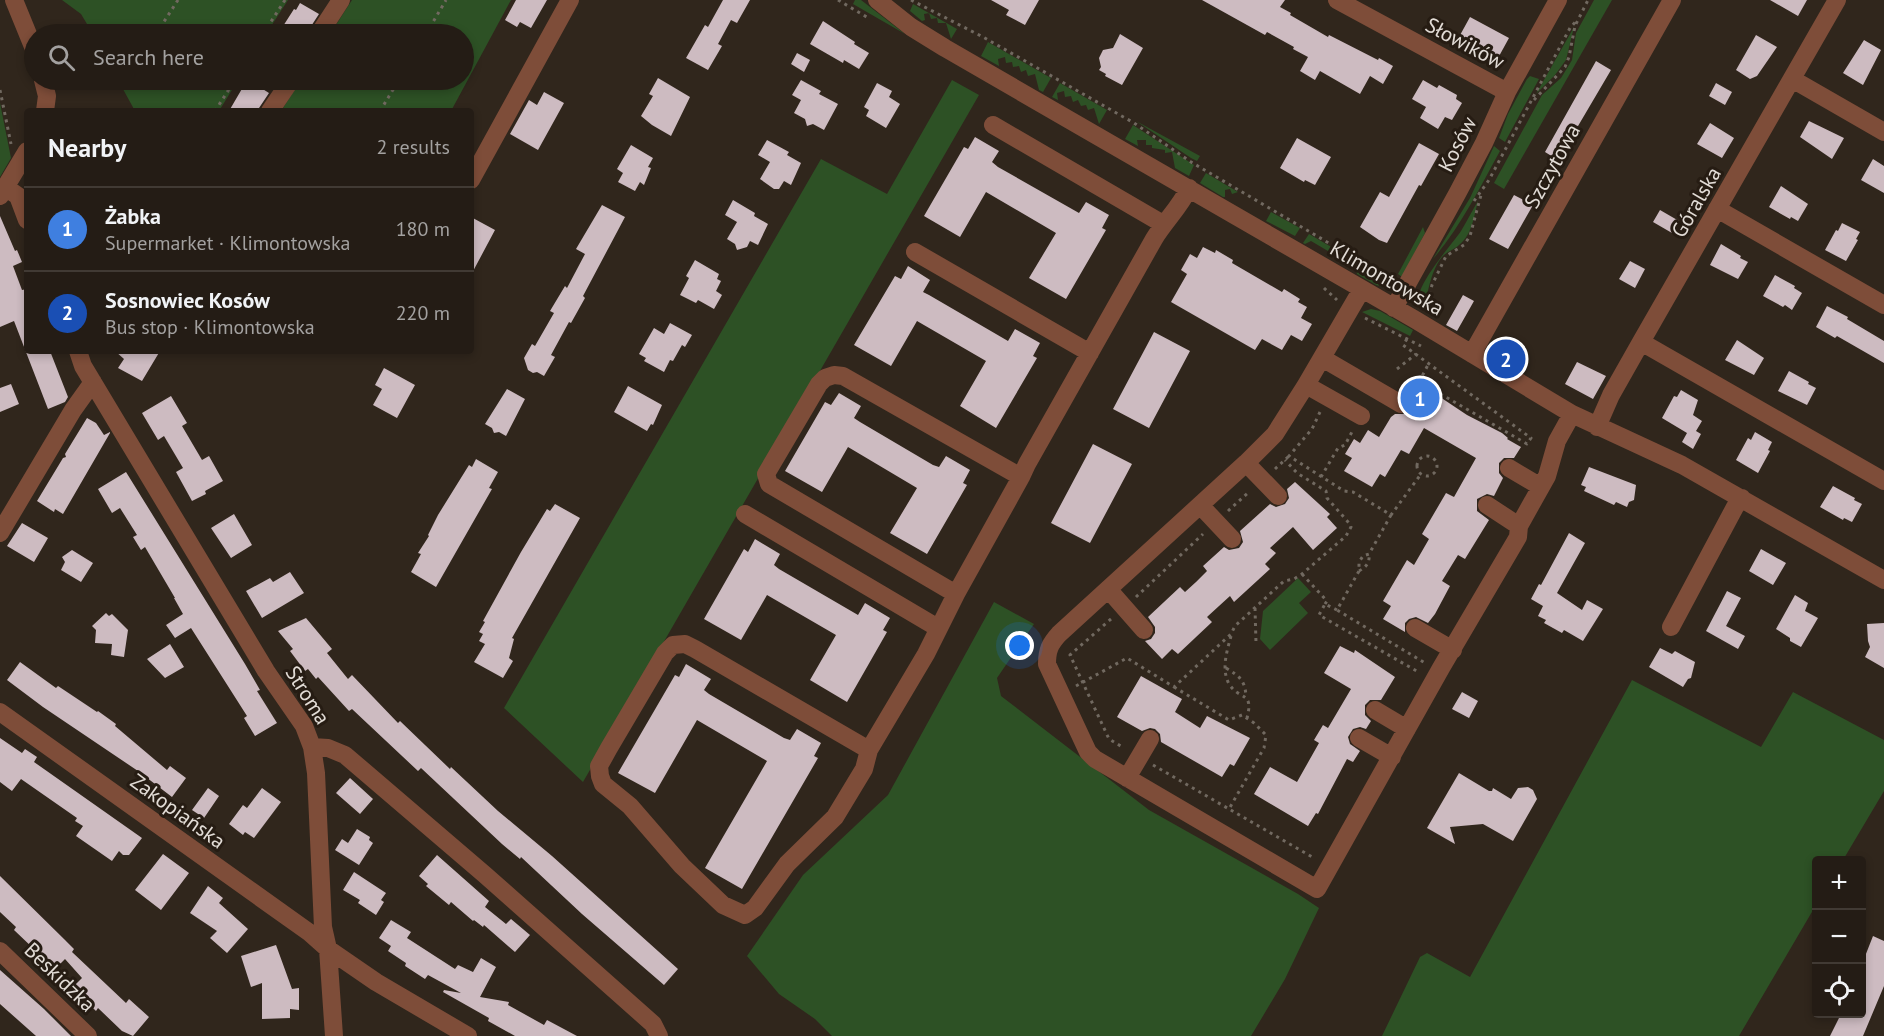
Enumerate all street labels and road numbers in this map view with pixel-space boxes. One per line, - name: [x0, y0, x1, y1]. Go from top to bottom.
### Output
- street label: Słowików: [1421, 11, 1510, 75]
- street label: Kosów: [1432, 111, 1483, 176]
- street label: Szczytowa: [1518, 119, 1586, 213]
- street label: Góralska: [1665, 162, 1727, 242]
- street label: Klimontowska: [1325, 235, 1449, 321]
- street label: Stroma: [280, 661, 336, 729]
- street label: Zakopiańska: [125, 768, 231, 854]
- street label: Beskidzka: [19, 937, 101, 1017]

